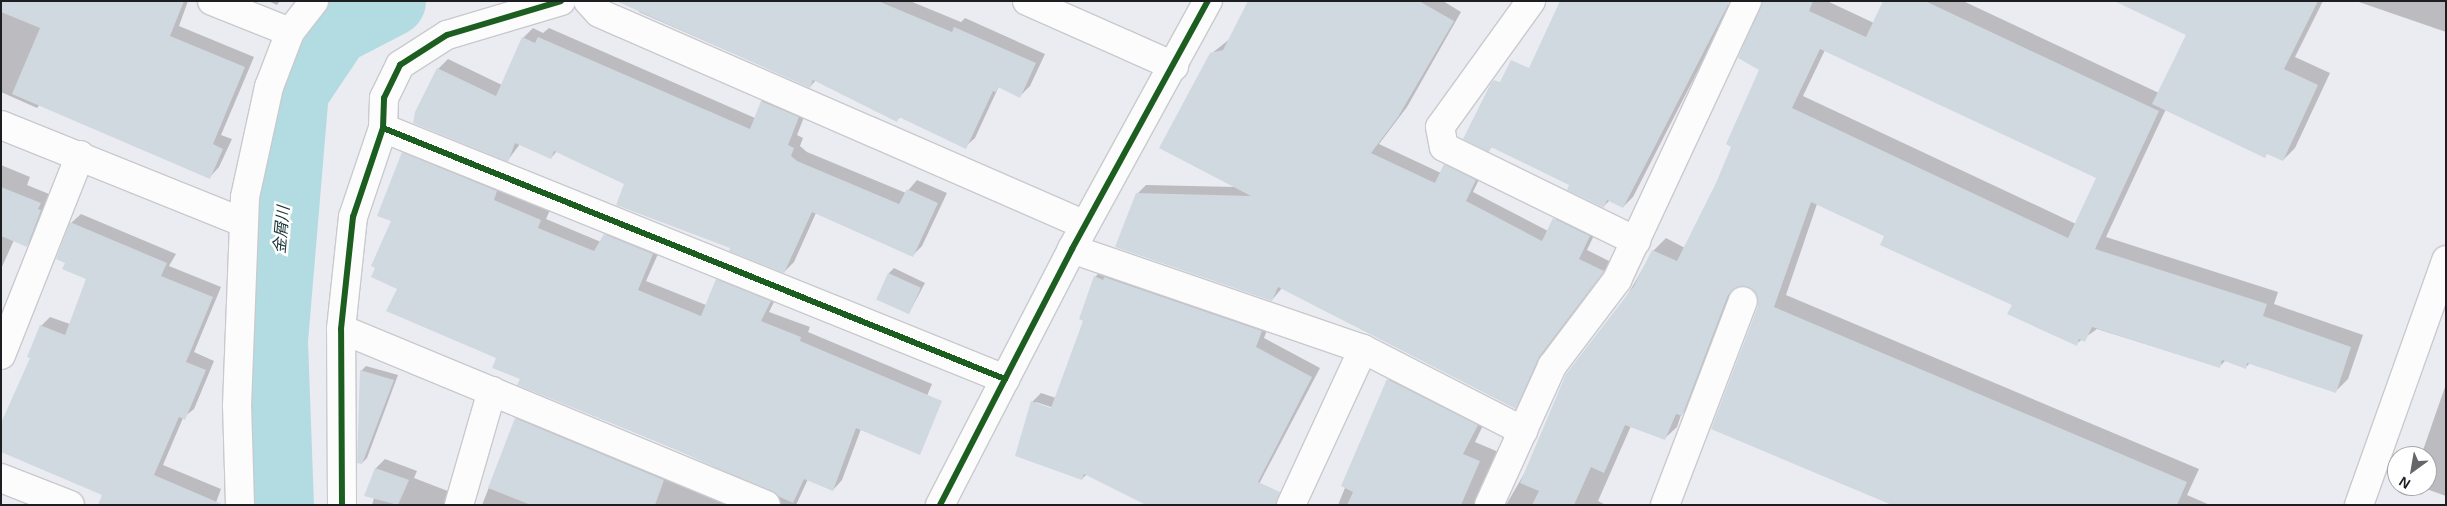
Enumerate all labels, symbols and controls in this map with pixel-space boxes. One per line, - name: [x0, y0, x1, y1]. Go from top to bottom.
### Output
- water label: 金屑川: [270, 205, 294, 255]
- north arrow: [2387, 446, 2437, 496]
- text: N: [2396, 473, 2413, 492]

